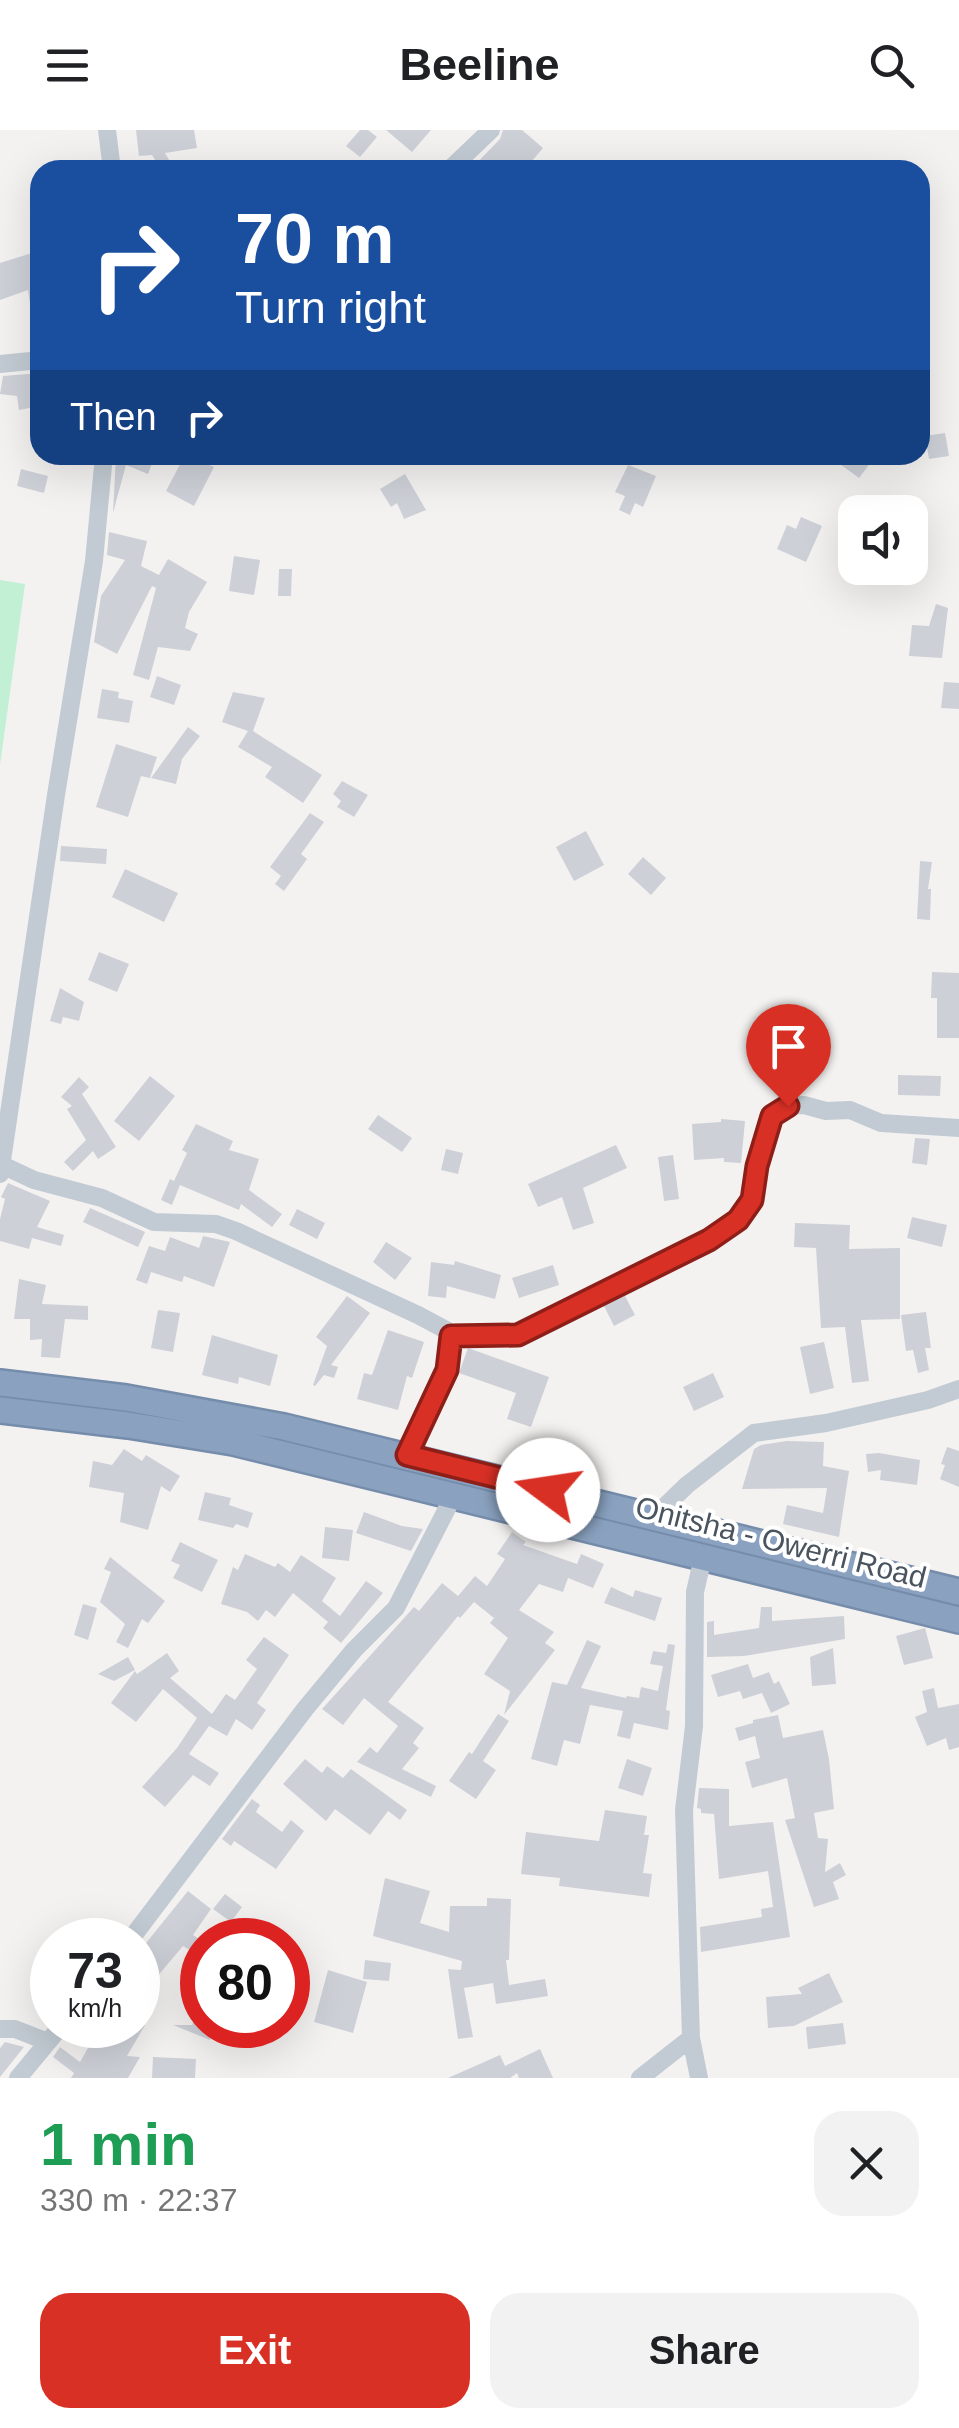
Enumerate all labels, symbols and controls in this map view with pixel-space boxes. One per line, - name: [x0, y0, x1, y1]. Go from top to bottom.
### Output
- icon: menu: [40, 38, 95, 93]
- icon: search: [864, 38, 919, 93]
- text: Beeline: [399, 39, 560, 90]
- icon: right: [70, 200, 200, 330]
- text: 70 m: [235, 200, 395, 278]
- text: Turn right: [235, 282, 426, 333]
- icon: right: [177, 390, 232, 445]
- text: Then: [70, 396, 157, 438]
- map controls: [838, 495, 928, 585]
- button: sound: [838, 495, 928, 585]
- pin: [746, 1004, 831, 1107]
- icon: arrive: [761, 1019, 816, 1074]
- position arrow: [496, 1438, 600, 1542]
- street label: Onitsha - Owerri Road: [632, 1490, 930, 1594]
- speed limit sign: 80: [180, 1918, 310, 2048]
- text: 73: [67, 1943, 123, 1999]
- text: km/h: [68, 1994, 122, 2022]
- text: 1 min: [40, 2111, 197, 2178]
- button: close: [814, 2111, 919, 2216]
- text: 330 m · 22:37: [40, 2182, 237, 2218]
- button: Exit: [40, 2293, 470, 2408]
- button: Share: [490, 2293, 919, 2408]

